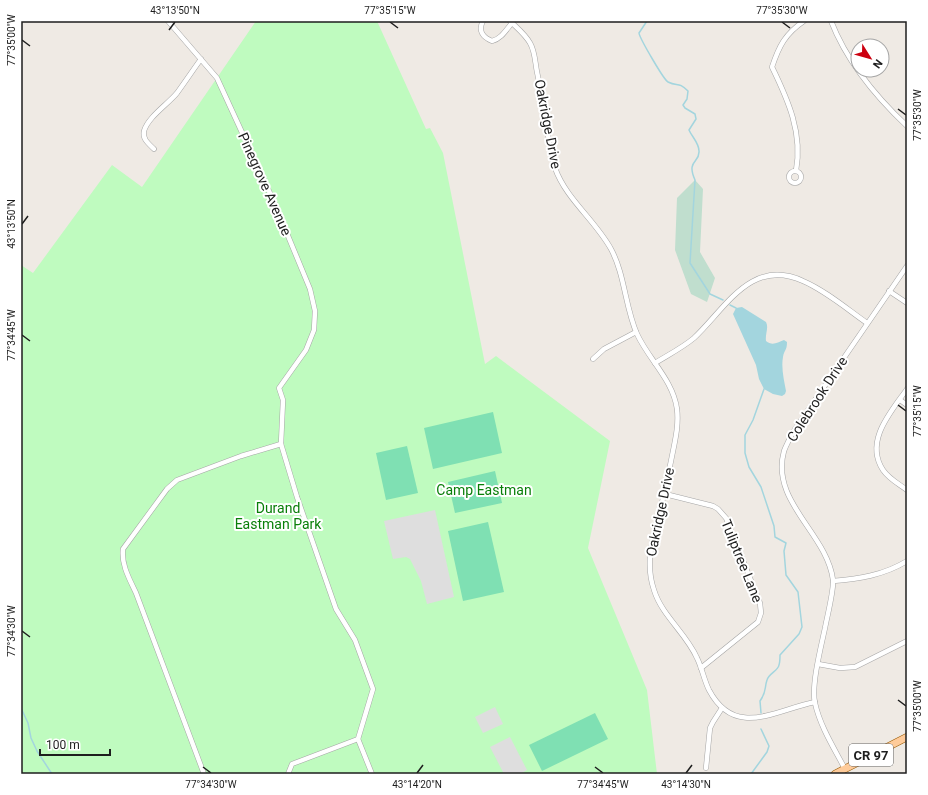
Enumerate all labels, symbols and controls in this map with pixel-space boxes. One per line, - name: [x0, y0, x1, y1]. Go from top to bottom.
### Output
- text: 43°13'50"N: [150, 5, 200, 16]
- text: 77°35'15"W: [364, 5, 416, 16]
- text: 77°35'30"W: [756, 5, 808, 16]
- text: 77°35'00"W: [6, 14, 17, 66]
- north arrow: [850, 38, 890, 78]
- text: N: [870, 57, 885, 71]
- street label: Oakridge Drive: [532, 78, 564, 170]
- text: 77°35'30"W: [912, 89, 923, 141]
- street label: Pinegrove Avenue: [235, 130, 295, 238]
- text: 43°13'50"N: [6, 199, 17, 249]
- text: 77°34'45"W: [6, 309, 17, 361]
- street label: Colebrook Drive: [783, 353, 851, 445]
- text: 77°35'15"W: [912, 385, 923, 437]
- street label: Oakridge Drive: [643, 466, 677, 558]
- park label: Camp Eastman: [436, 482, 532, 498]
- park label: Durand Eastman Park: [235, 500, 322, 532]
- street label: Tuliptree Lane: [718, 517, 766, 605]
- text: 77°34'30"W: [6, 605, 17, 657]
- text: 77°35'00"W: [912, 680, 923, 732]
- scale bar: [40, 731, 110, 757]
- text: 100 m: [46, 738, 80, 752]
- road number: CR 97: [849, 744, 893, 766]
- text: 77°34'30"W: [185, 779, 237, 790]
- text: 43°14'20"N: [392, 779, 442, 790]
- text: 77°34'45"W: [577, 779, 629, 790]
- text: 43°14'30"N: [661, 779, 711, 790]

